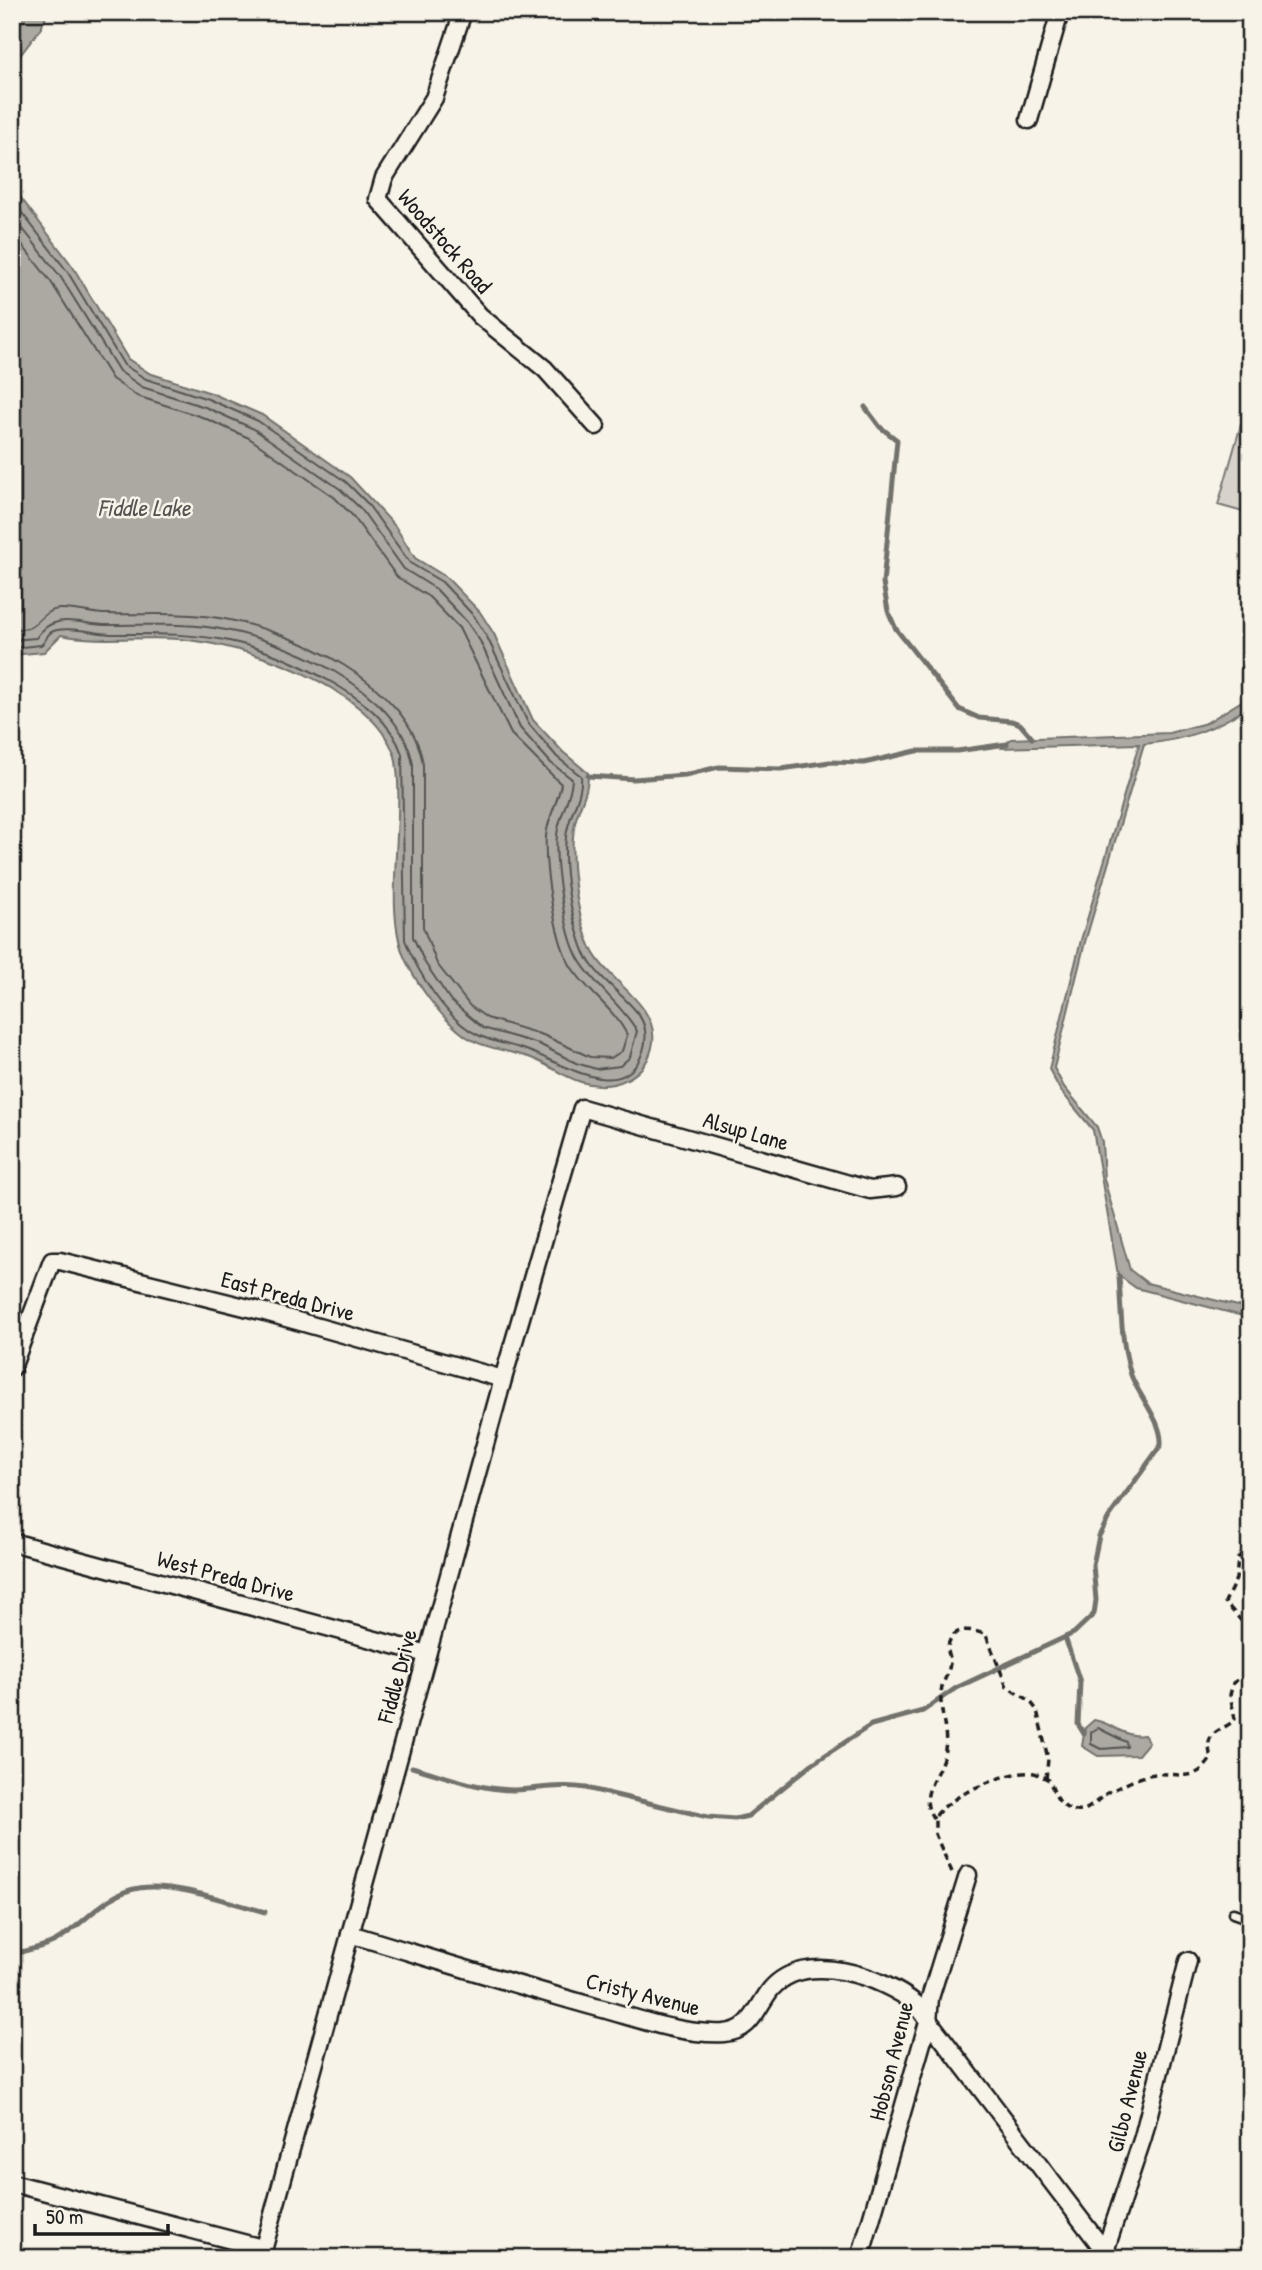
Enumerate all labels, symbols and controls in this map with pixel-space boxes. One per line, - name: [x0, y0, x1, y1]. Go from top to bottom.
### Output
- street label: Woodstock Road: [391, 182, 499, 300]
- water label: Fiddle Lake: [98, 491, 192, 523]
- street label: Alsup Lane: [700, 1104, 793, 1157]
- street label: East Preda Drive: [218, 1263, 358, 1328]
- street label: West Preda Drive: [154, 1542, 298, 1609]
- street label: Fiddle Drive: [369, 1626, 424, 1727]
- street label: Cristy Avenue: [583, 1964, 704, 2023]
- street label: Hobson Avenue: [861, 1998, 920, 2124]
- street label: Gilbo Avenue: [1099, 2046, 1154, 2155]
- scale bar: [35, 2193, 168, 2237]
- text: 50 m: [46, 2202, 83, 2231]

